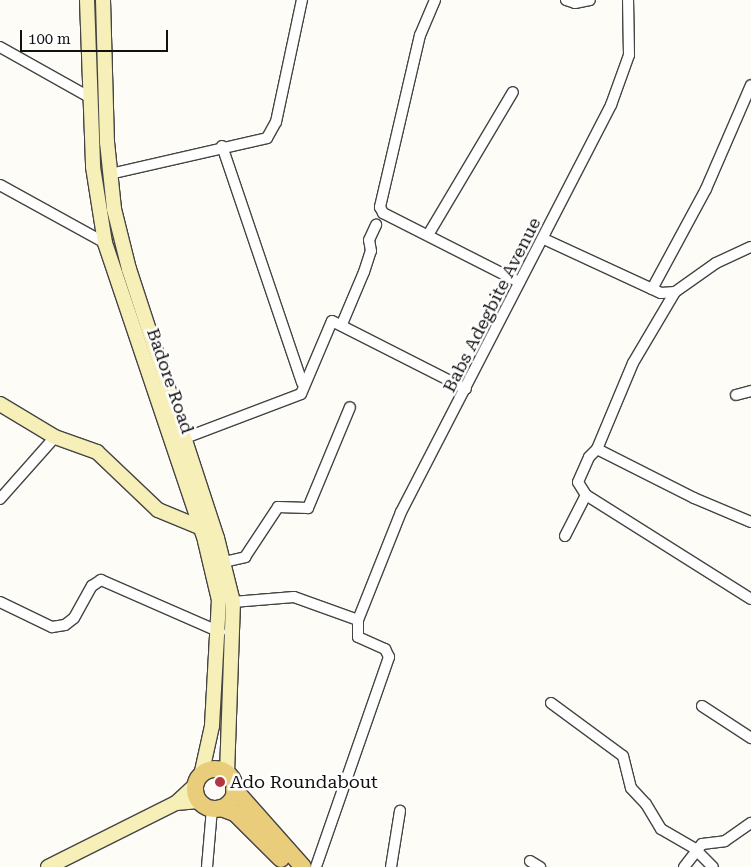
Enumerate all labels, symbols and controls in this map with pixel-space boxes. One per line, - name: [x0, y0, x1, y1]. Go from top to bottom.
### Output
- scale bar: [22, 20, 170, 52]
- text: 100 m: [28, 30, 71, 48]
- street label: Babs Adegbite Avenue: [438, 214, 546, 396]
- street label: Badore Road: [142, 325, 198, 437]
- place label: Ado Roundabout: [230, 771, 378, 793]
- marker: Ado Roundabout: [214, 776, 226, 788]

